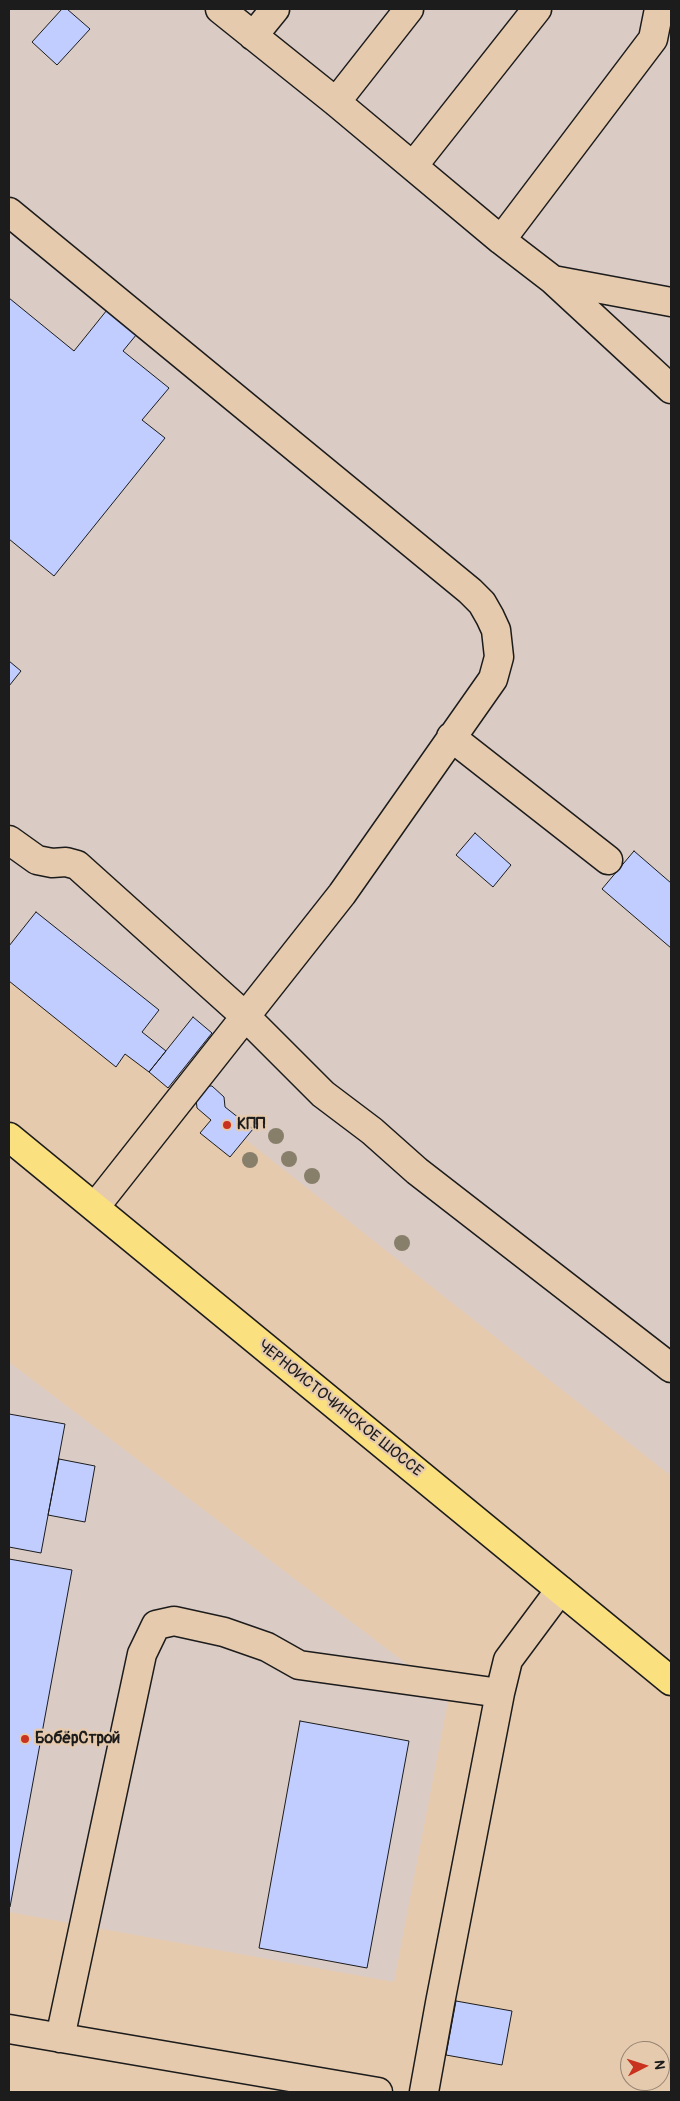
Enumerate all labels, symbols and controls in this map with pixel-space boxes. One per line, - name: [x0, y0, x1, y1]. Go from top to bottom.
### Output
- place label: КПП: [237, 1115, 265, 1135]
- marker: КПП: [221, 1119, 233, 1131]
- street label: ЧЕРНОИСТОЧИНСКОЕ ШОССЕ: [254, 1337, 426, 1481]
- place label: БобёрСтрой: [35, 1729, 120, 1749]
- marker: БобёрСтрой: [19, 1733, 31, 1745]
- north arrow: [620, 2041, 670, 2091]
- text: N: [651, 2059, 668, 2070]

